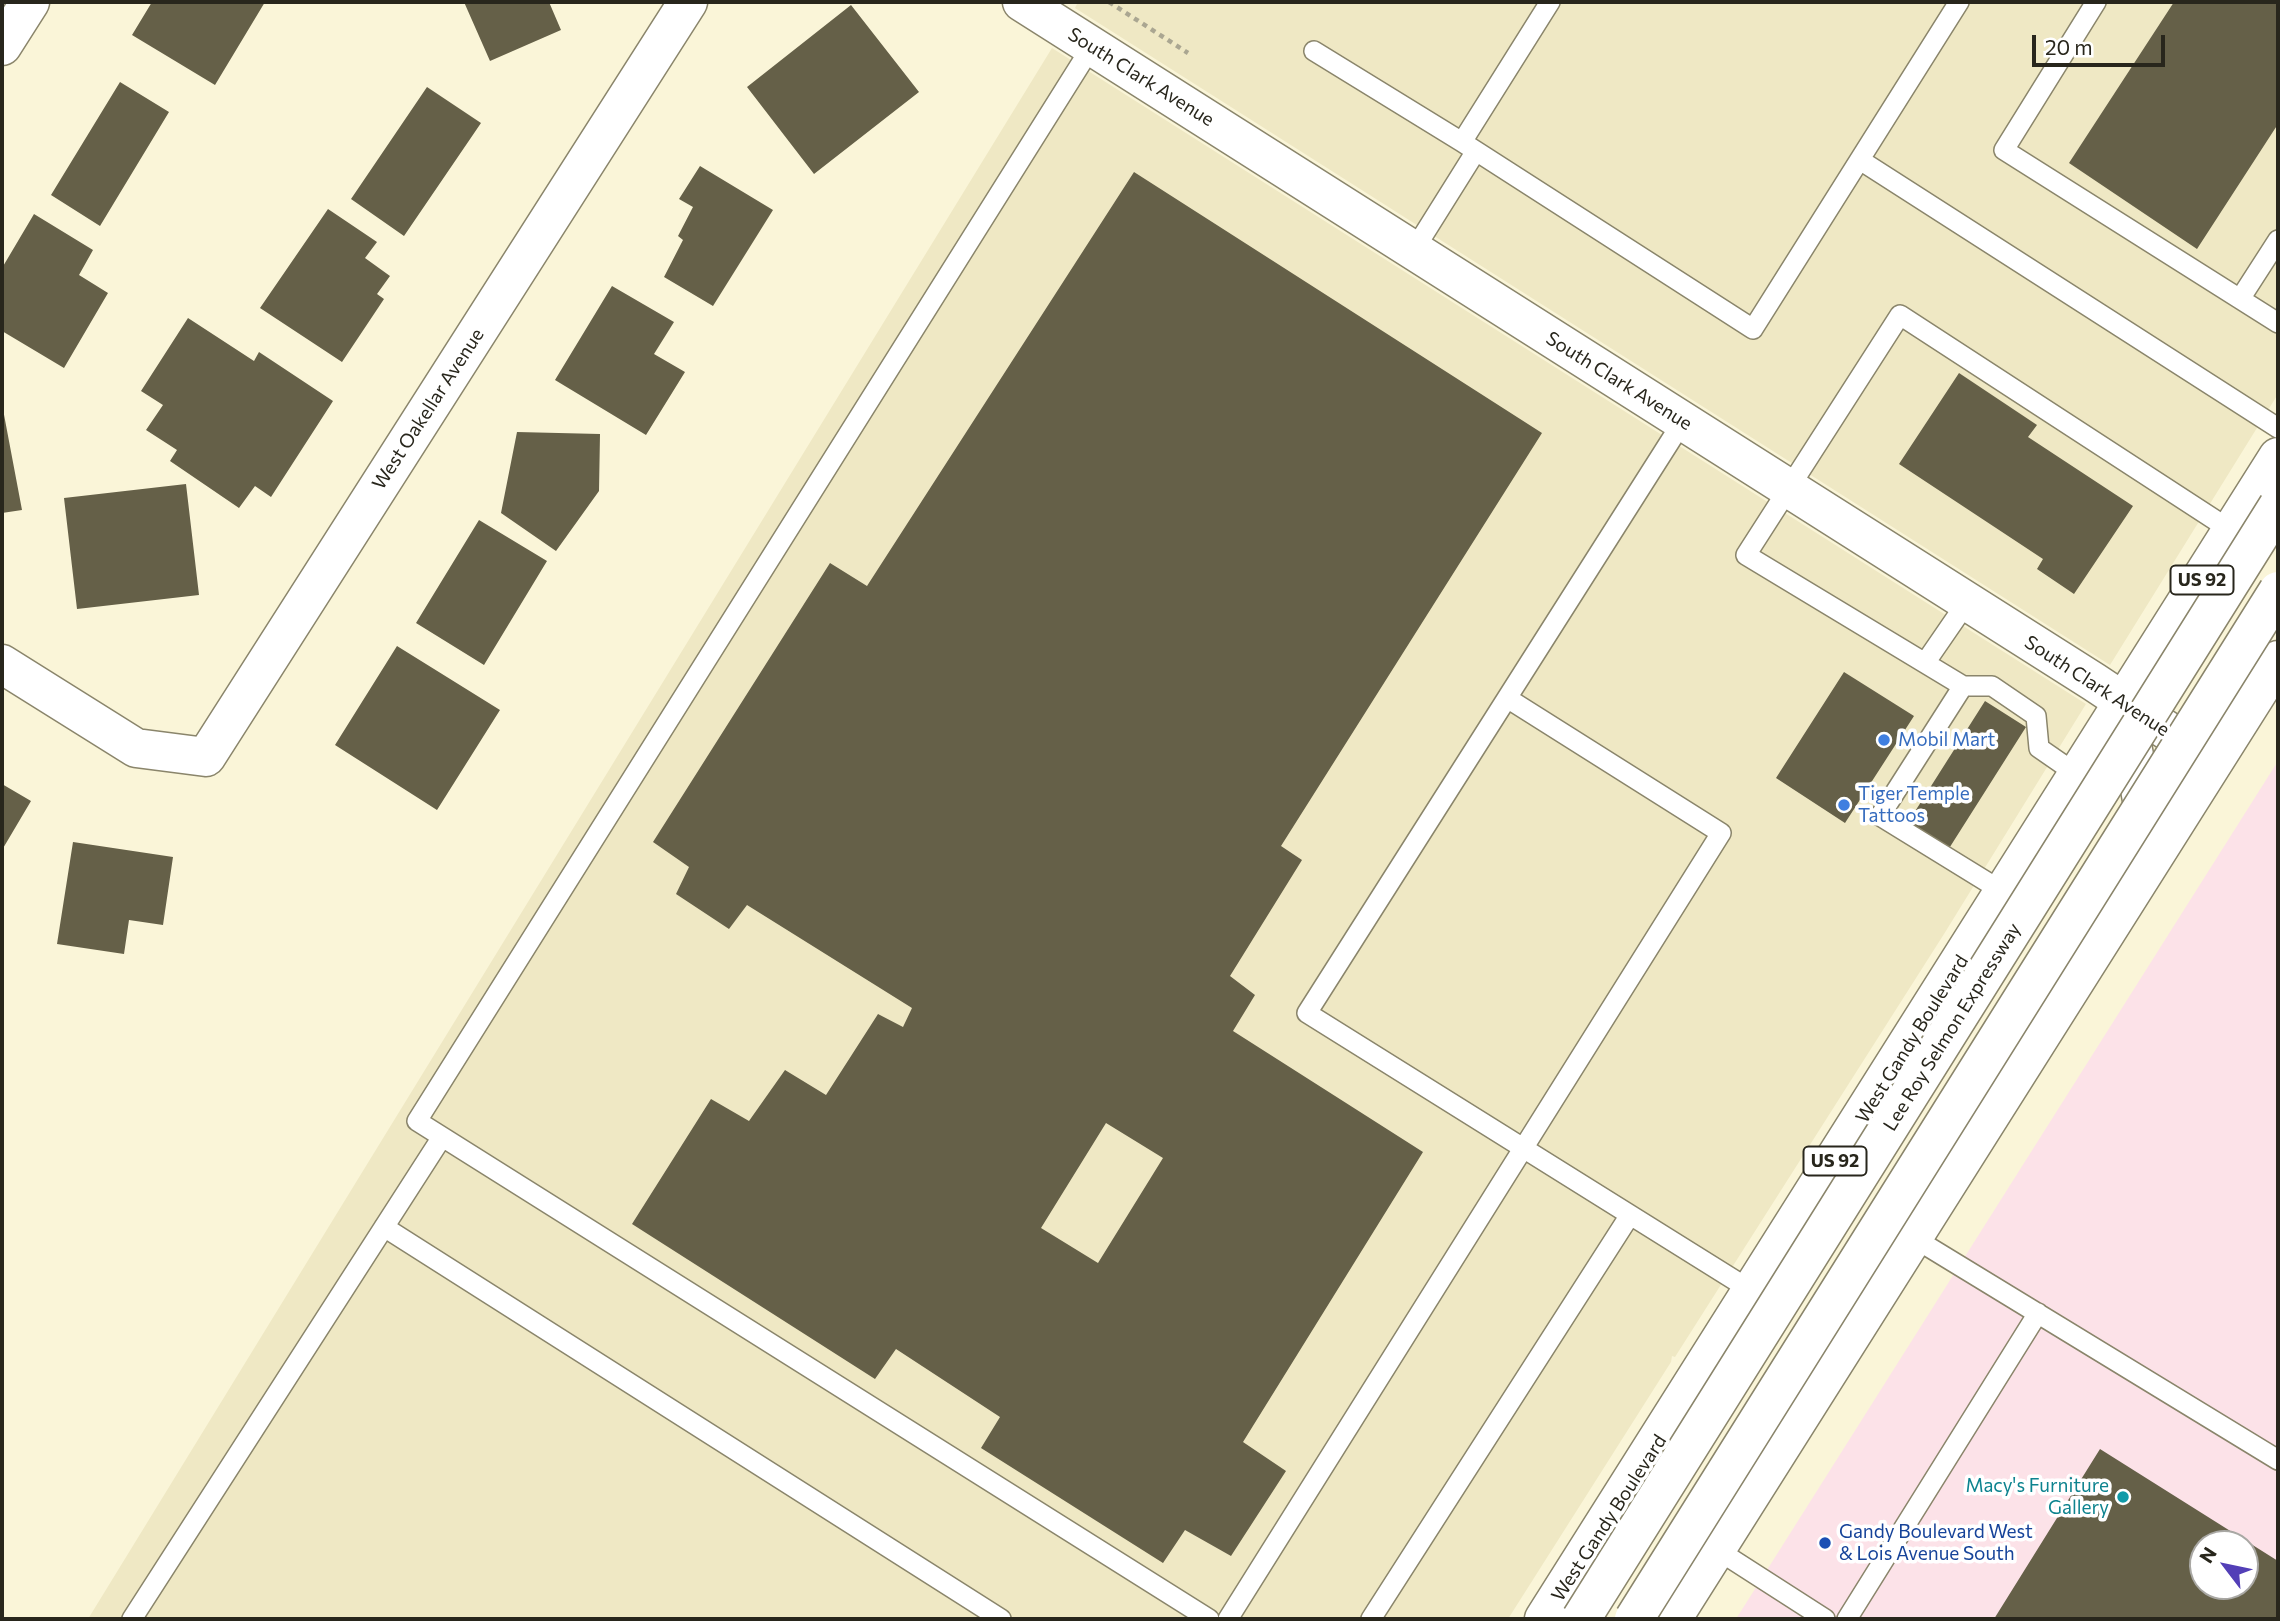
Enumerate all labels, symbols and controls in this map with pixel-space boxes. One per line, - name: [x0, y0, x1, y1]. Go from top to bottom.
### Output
- scale bar: [2035, 21, 2168, 65]
- street label: South Clark Avenue: [1064, 23, 1218, 131]
- text: 20 m: [2045, 34, 2093, 59]
- street label: West Oakellar Avenue: [367, 324, 489, 494]
- street label: South Clark Avenue: [1542, 327, 1696, 435]
- road number: US 92: [2170, 566, 2234, 594]
- street label: South Clark Avenue: [2020, 631, 2174, 741]
- place label: Mobil Mart: [1898, 729, 1995, 751]
- marker: Mobil Mart: [1876, 732, 1892, 748]
- place label: Tiger Temple Tattoos: [1858, 783, 1970, 827]
- marker: Tiger Temple Tattoos: [1836, 797, 1852, 813]
- street label: Lee Roy Selmon Expressway: [1878, 919, 2026, 1135]
- street label: West Gandy Boulevard: [1851, 951, 1973, 1127]
- road number: US 92: [1804, 1146, 1867, 1176]
- street label: West Gandy Boulevard: [1547, 1431, 1671, 1605]
- place label: Macy's Furniture Gallery: [1965, 1475, 2109, 1519]
- marker: Macy's Furniture Gallery: [2115, 1489, 2131, 1505]
- place label: Gandy Boulevard West & Lois Avenue South: [1839, 1521, 2033, 1565]
- north arrow: [2189, 1530, 2259, 1600]
- marker: Gandy Boulevard West & Lois Avenue South: [1817, 1535, 1833, 1551]
- text: N: [2194, 1543, 2221, 1567]

